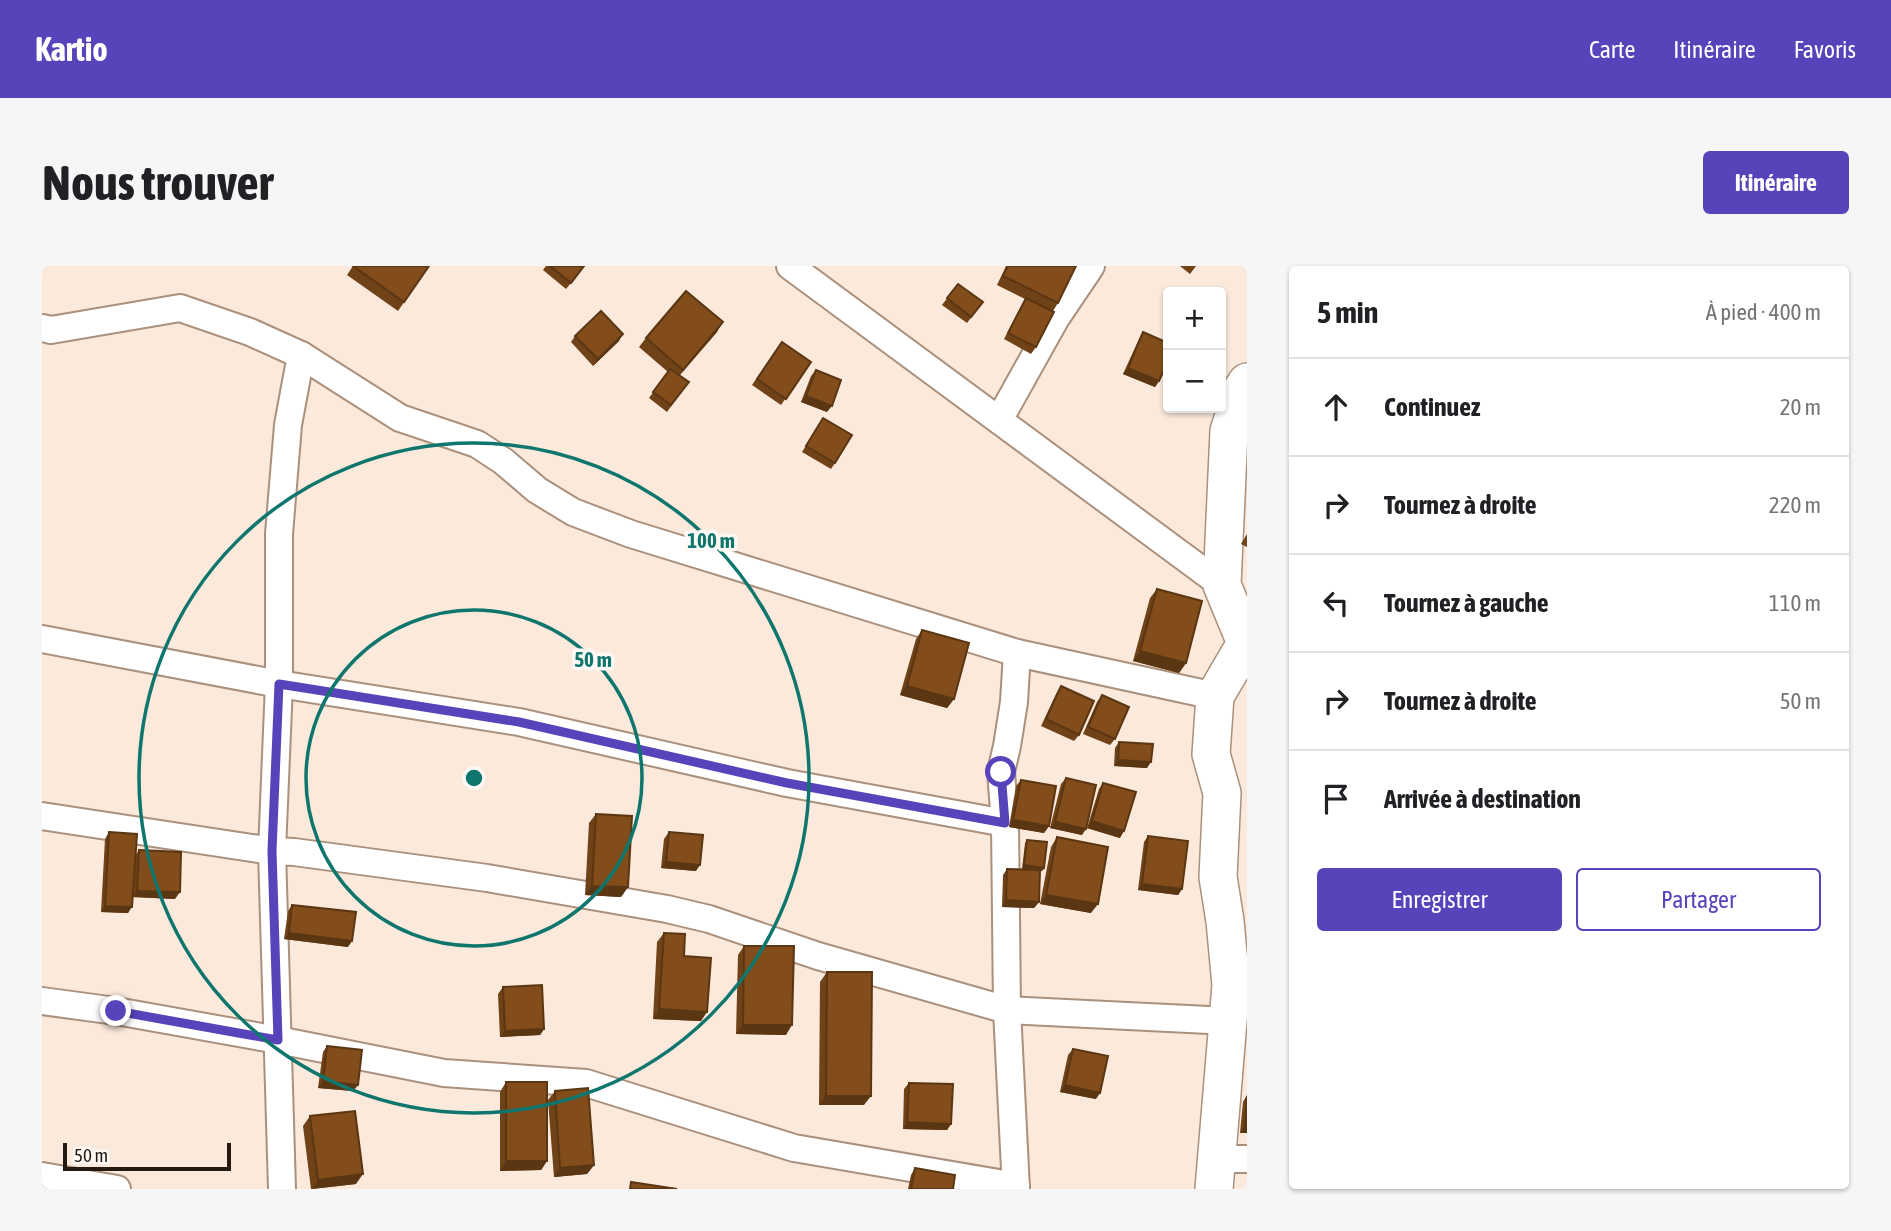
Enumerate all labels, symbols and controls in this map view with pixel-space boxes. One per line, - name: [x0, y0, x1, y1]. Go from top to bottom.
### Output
- text: Kartio: [35, 30, 108, 68]
- text: Carte: [1589, 36, 1635, 63]
- text: Itinéraire: [1673, 36, 1756, 63]
- text: Favoris: [1794, 36, 1856, 63]
- button: Itinéraire: [1703, 151, 1849, 214]
- text: Nous trouver: [42, 154, 273, 210]
- map controls: [1163, 287, 1226, 413]
- button: +: [1163, 287, 1226, 350]
- text: 5 min: [1317, 295, 1378, 329]
- text: À pied · 400 m: [1706, 299, 1821, 325]
- button: −: [1163, 350, 1226, 413]
- icon: ahead: [1317, 388, 1355, 426]
- text: Continuez: [1384, 392, 1480, 422]
- text: 20 m: [1780, 394, 1821, 420]
- icon: right: [1317, 486, 1355, 524]
- text: Tournez à droite: [1384, 490, 1537, 520]
- text: 220 m: [1769, 492, 1821, 518]
- text: 100 m: [687, 528, 735, 552]
- icon: left: [1317, 584, 1355, 622]
- text: Tournez à gauche: [1384, 588, 1549, 618]
- text: 110 m: [1769, 590, 1821, 616]
- text: 50 m: [574, 647, 612, 671]
- icon: right: [1317, 682, 1355, 720]
- text: Tournez à droite: [1384, 686, 1537, 716]
- text: 50 m: [1780, 688, 1821, 714]
- route start: [985, 756, 1016, 787]
- centre of rings: [462, 766, 486, 790]
- icon: arrive: [1317, 780, 1355, 818]
- text: Arrivée à destination: [1384, 784, 1581, 814]
- button: Enregistrer: [1317, 868, 1562, 931]
- button: Partager: [1576, 868, 1821, 931]
- route end: [100, 995, 131, 1026]
- scale bar: [63, 1140, 231, 1172]
- text: 50 m: [74, 1144, 108, 1166]

